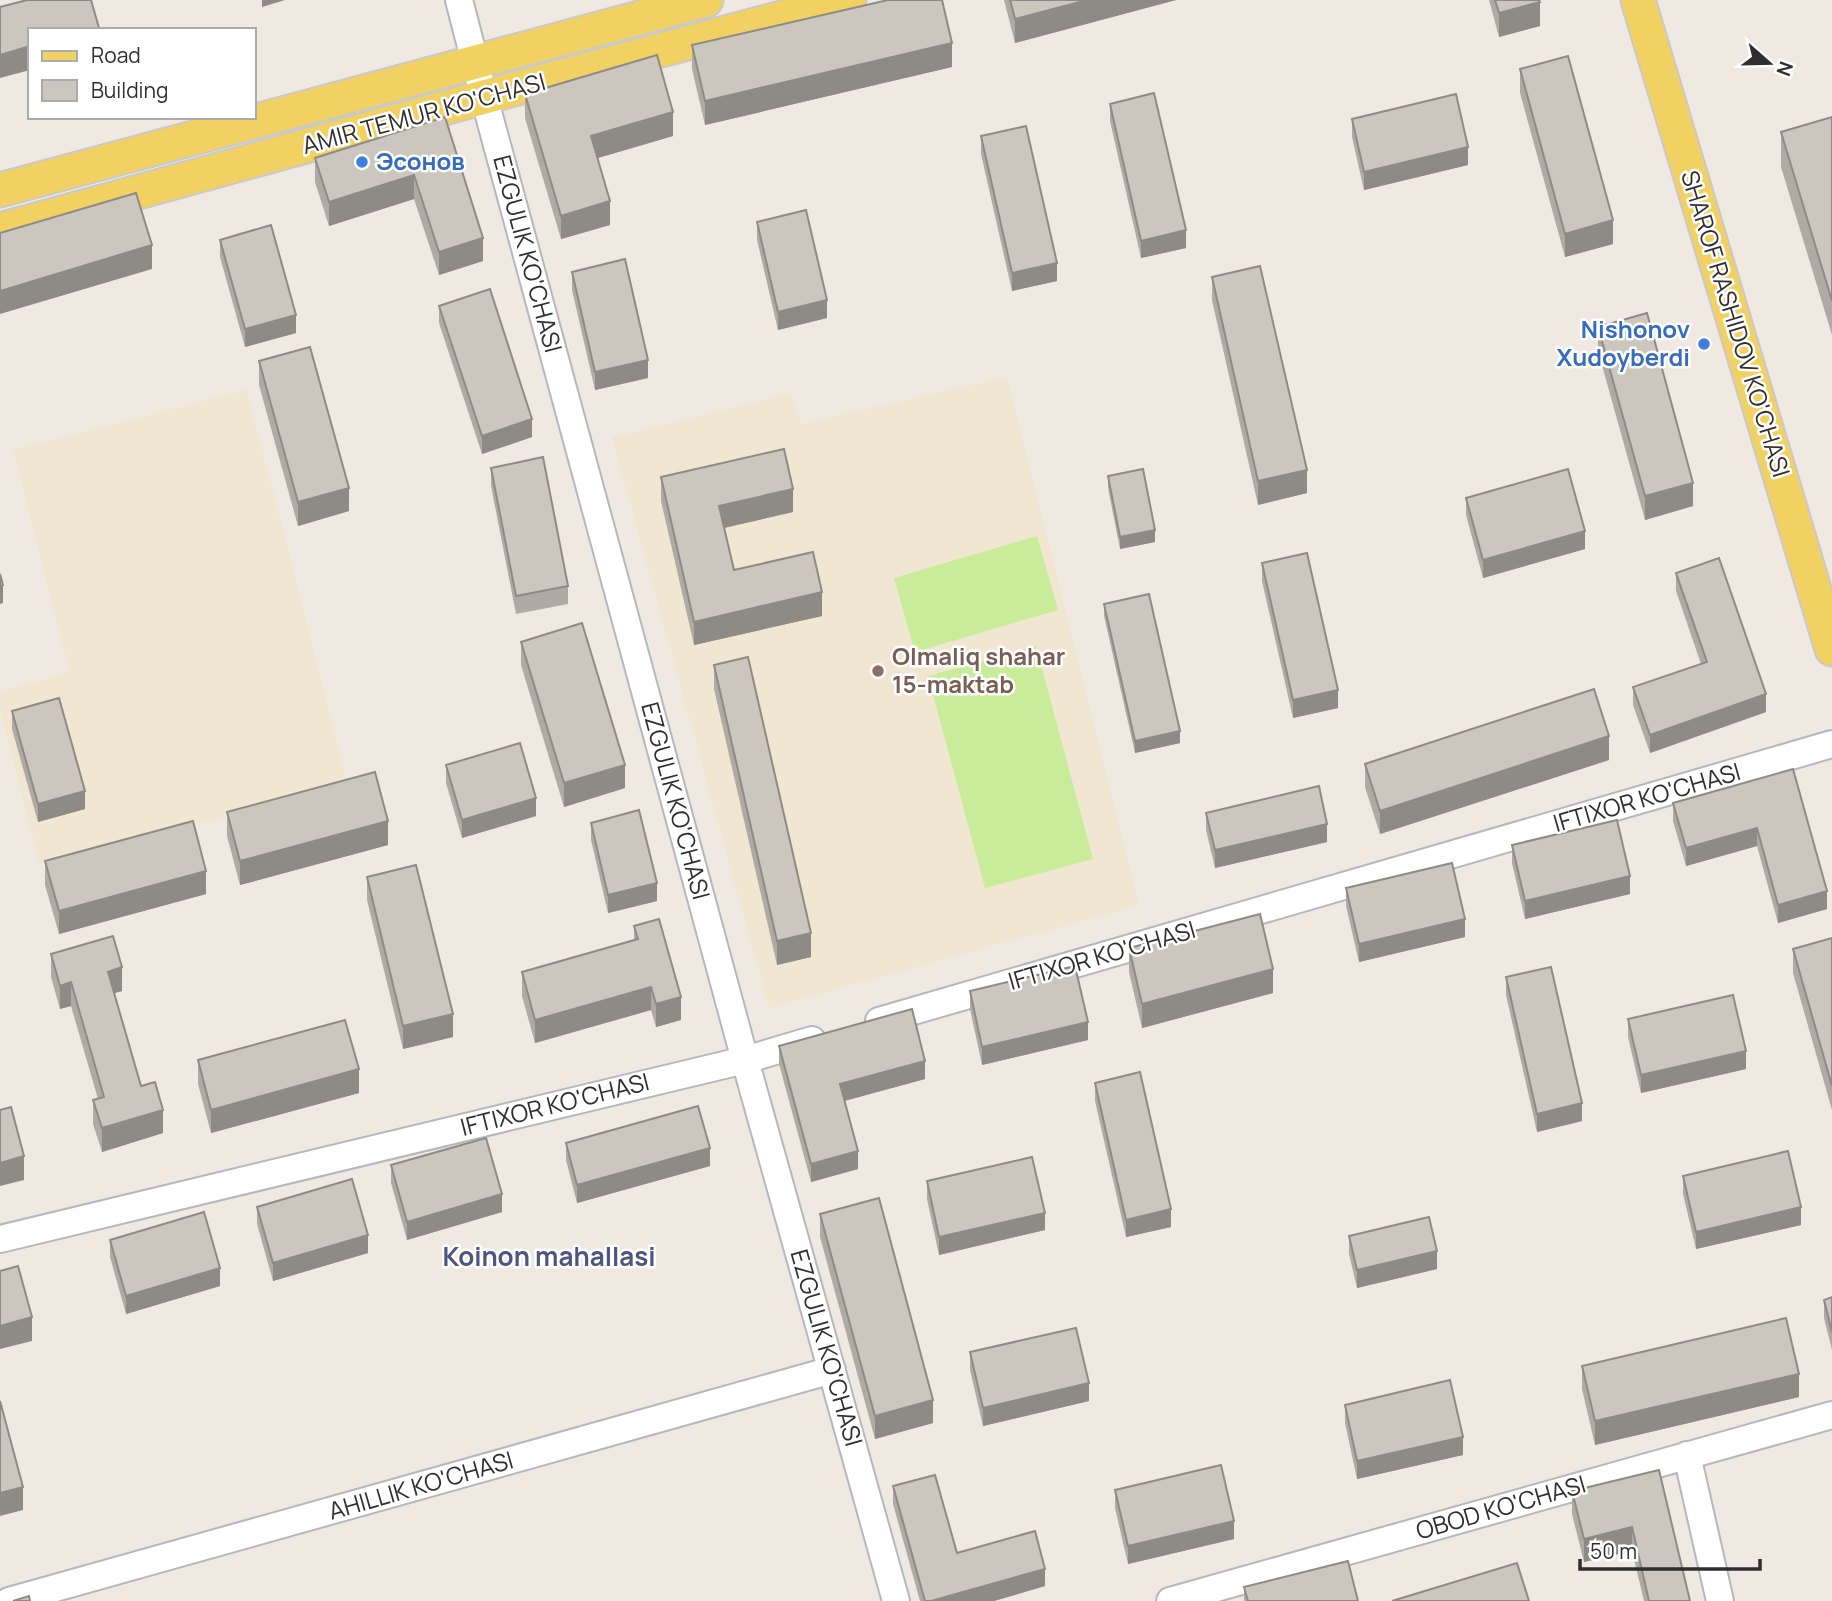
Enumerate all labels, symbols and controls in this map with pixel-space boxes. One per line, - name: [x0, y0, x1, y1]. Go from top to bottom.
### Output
- legend: [28, 28, 256, 119]
- north arrow: [1734, 28, 1804, 98]
- text: Road: [91, 41, 141, 69]
- text: N: [1770, 58, 1800, 80]
- street label: AMIR TEMUR KO'CHASI: [298, 64, 549, 161]
- text: Building: [91, 76, 168, 104]
- place label: Эсонов: [376, 144, 465, 177]
- street label: EZGULIK KO'CHASI: [486, 151, 571, 356]
- marker: Эсонов: [354, 154, 370, 170]
- street label: SHAROF RASHIDOV KO'CHASI: [1674, 166, 1799, 481]
- place label: Nishonov Xudoyberdi: [1557, 312, 1690, 373]
- marker: Nishonov Xudoyberdi: [1696, 336, 1712, 352]
- place label: Olmaliq shahar 15-maktab: [892, 639, 1065, 700]
- marker: Olmaliq shahar 15-maktab: [870, 663, 886, 679]
- street label: EZGULIK KO'CHASI: [634, 698, 719, 903]
- street label: IFTIXOR KO'CHASI: [1549, 754, 1744, 839]
- street label: IFTIXOR KO'CHASI: [1004, 912, 1199, 997]
- street label: IFTIXOR KO'CHASI: [457, 1064, 652, 1143]
- district label: Koinon mahallasi: [442, 1238, 656, 1274]
- street label: EZGULIK KO'CHASI: [784, 1245, 871, 1450]
- street label: AHILLIK KO'CHASI: [324, 1442, 517, 1527]
- street label: OBOD KO'CHASI: [1412, 1467, 1589, 1547]
- scale bar: [1580, 1528, 1760, 1572]
- text: 50 m: [1590, 1537, 1637, 1565]

